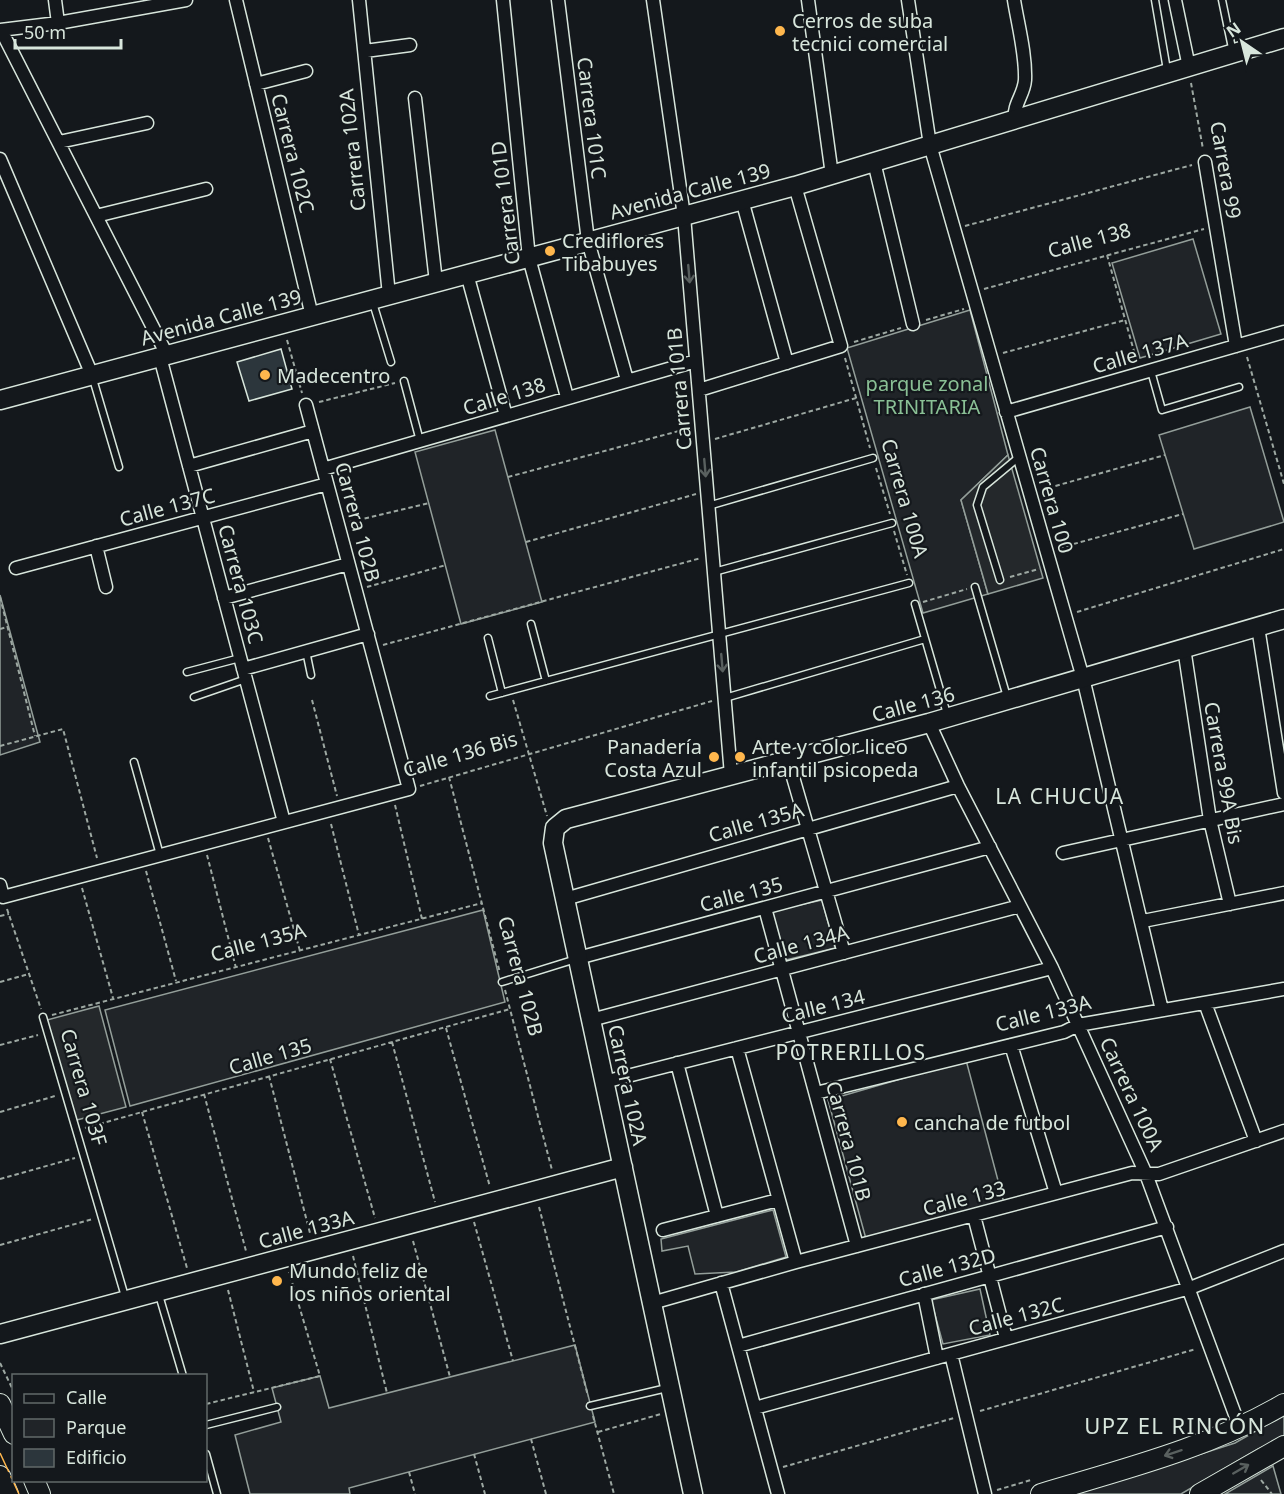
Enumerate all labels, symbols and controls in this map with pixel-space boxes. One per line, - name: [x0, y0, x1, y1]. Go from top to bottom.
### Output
- place label: Cerros de suba tecnici comercial: [792, 7, 948, 57]
- scale bar: [15, 12, 122, 50]
- north arrow: [1212, 12, 1272, 72]
- text: N: [1222, 17, 1245, 42]
- text: 50 m: [24, 20, 66, 44]
- marker: Cerros de suba tecnici comercial: [773, 24, 787, 38]
- street label: Carrera 101C: [571, 56, 613, 181]
- street label: Carrera 102A: [332, 87, 372, 212]
- street label: Carrera 102C: [265, 90, 321, 216]
- street label: Carrera 99: [1204, 119, 1248, 221]
- street label: Carrera 101D: [484, 140, 526, 266]
- street label: Avenida Calle 139: [607, 157, 773, 225]
- street label: Calle 138: [1044, 216, 1134, 264]
- place label: Crediflores Tibabuyes: [562, 227, 664, 277]
- marker: Crediflores Tibabuyes: [543, 244, 557, 258]
- one-way arrow: [684, 263, 695, 283]
- street label: Avenida Calle 139: [138, 283, 304, 351]
- street label: Calle 137A: [1089, 326, 1191, 379]
- street label: Carrera 101B: [660, 327, 698, 451]
- place label: Madecentro: [277, 362, 390, 389]
- marker: Madecentro: [258, 368, 272, 382]
- park label: parque zonal TRINITARIA: [866, 370, 988, 420]
- street label: Calle 138: [459, 371, 549, 421]
- street label: Carrera 100A: [875, 435, 935, 561]
- street label: Carrera 100: [1024, 443, 1080, 557]
- one-way arrow: [700, 458, 711, 478]
- street label: Carrera 102B: [329, 459, 387, 585]
- street label: Calle 137C: [116, 481, 218, 533]
- street label: Carrera 103C: [212, 521, 270, 647]
- one-way arrow: [717, 652, 728, 672]
- street label: Calle 136: [868, 680, 958, 728]
- street label: Carrera 99A Bis: [1198, 700, 1250, 846]
- street label: Calle 136 Bis: [400, 725, 520, 783]
- place label: Panadería Costa Azul: [604, 733, 702, 783]
- place label: Arte y color liceo infantil psicopeda: [752, 733, 919, 783]
- marker: Panadería Costa Azul: [707, 750, 721, 764]
- marker: Arte y color liceo infantil psicopeda: [733, 750, 747, 764]
- district label: LA CHUCUA: [995, 782, 1125, 810]
- street label: Calle 135A: [705, 795, 807, 848]
- street label: Calle 135: [696, 870, 786, 918]
- street label: Carrera 102B: [492, 913, 550, 1039]
- street label: Calle 135A: [207, 916, 309, 968]
- street label: Calle 134A: [750, 918, 852, 970]
- street label: Calle 134: [779, 982, 868, 1029]
- street label: Calle 133A: [992, 988, 1094, 1038]
- street label: Carrera 102A: [602, 1022, 654, 1148]
- street label: Carrera 103F: [54, 1025, 114, 1149]
- street label: Calle 135: [225, 1031, 315, 1081]
- street label: Carrera 100A: [1094, 1033, 1170, 1155]
- district label: POTRERILLOS: [775, 1038, 927, 1066]
- street label: Carrera 101B: [820, 1078, 878, 1204]
- place label: cancha de futbol: [914, 1109, 1070, 1136]
- marker: cancha de futbol: [895, 1115, 909, 1129]
- street label: Calle 133: [919, 1174, 1009, 1222]
- street label: Calle 133A: [255, 1203, 357, 1255]
- street label: Calle 132D: [895, 1241, 999, 1293]
- place label: Mundo feliz de los niños oriental: [289, 1257, 451, 1307]
- marker: Mundo feliz de los niños oriental: [270, 1274, 284, 1288]
- street label: Calle 132C: [965, 1290, 1067, 1342]
- legend: [12, 1374, 207, 1482]
- text: Calle: [66, 1385, 107, 1409]
- district label: UPZ EL RINCÓN: [1084, 1410, 1266, 1440]
- text: Parque: [66, 1415, 126, 1439]
- text: Edificio: [66, 1445, 127, 1469]
- one-way arrow: [1164, 1449, 1183, 1460]
- one-way arrow: [1232, 1463, 1250, 1474]

